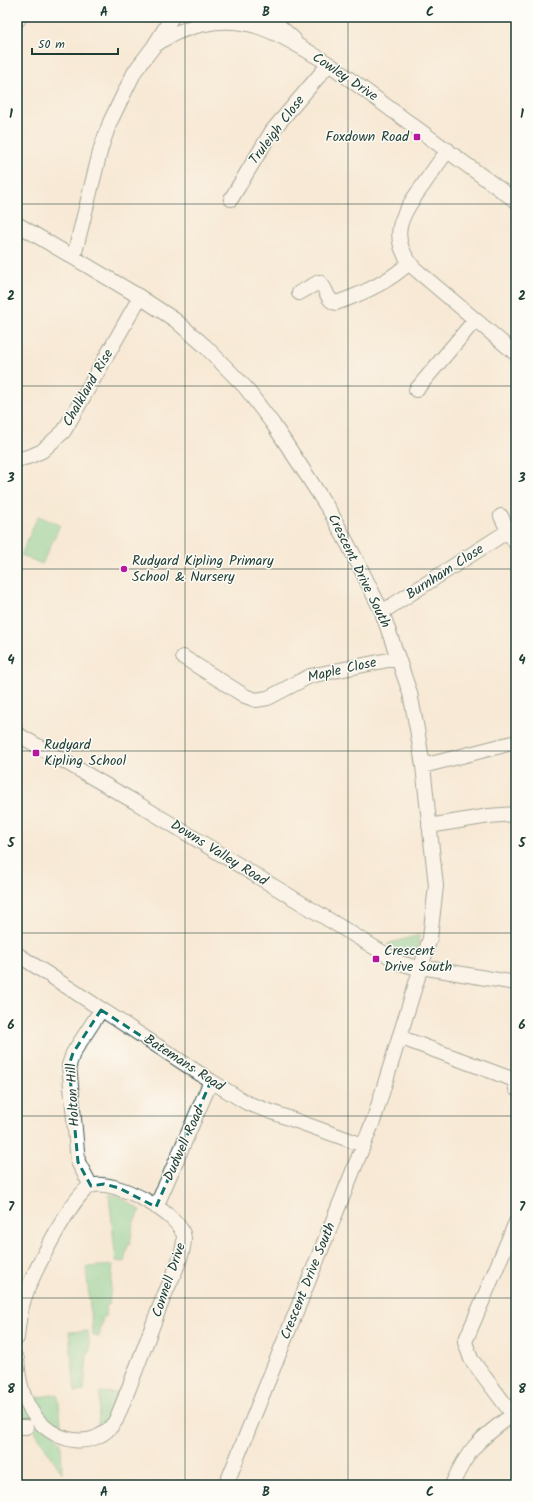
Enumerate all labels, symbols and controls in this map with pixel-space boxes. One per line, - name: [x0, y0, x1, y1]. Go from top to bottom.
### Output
- text: A: [100, 2, 108, 23]
- text: B: [262, 2, 270, 23]
- text: C: [426, 2, 434, 23]
- scale bar: [32, 30, 118, 56]
- text: 50 m: [38, 35, 65, 54]
- street label: Cowley Drive: [308, 47, 383, 108]
- street label: Truleigh Close: [244, 90, 311, 169]
- text: 1: [9, 104, 13, 125]
- text: 1: [520, 104, 524, 125]
- place label: Foxdown Road: [325, 126, 410, 148]
- marker: Foxdown Road: [412, 132, 422, 142]
- text: 2: [7, 286, 15, 307]
- text: 2: [518, 286, 526, 307]
- street label: Chalkland Rise: [57, 345, 119, 431]
- text: 3: [6, 468, 15, 489]
- text: 3: [517, 468, 526, 489]
- street label: Crescent Drive South: [322, 510, 396, 632]
- street label: Burnham Close: [402, 538, 489, 605]
- place label: Rudyard Kipling Primary School & Nursery: [132, 550, 274, 588]
- marker: Rudyard Kipling Primary School & Nursery: [119, 564, 129, 574]
- text: 4: [7, 650, 15, 671]
- text: 4: [518, 650, 526, 671]
- street label: Maple Close: [305, 651, 379, 689]
- place label: Rudyard Kipling School: [44, 734, 127, 772]
- marker: Rudyard Kipling School: [31, 748, 41, 758]
- street label: Downs Valley Road: [166, 814, 273, 892]
- text: 5: [7, 833, 16, 854]
- text: 5: [518, 833, 527, 854]
- place label: Crescent Drive South: [384, 940, 452, 978]
- marker: Crescent Drive South: [371, 954, 381, 964]
- text: 6: [7, 1015, 15, 1036]
- text: 6: [518, 1015, 526, 1036]
- street label: Batemans Road: [139, 1029, 229, 1098]
- street label: Holton Hill: [60, 1062, 86, 1127]
- street label: Dudwell Road: [158, 1103, 211, 1185]
- text: 7: [8, 1197, 15, 1218]
- text: 7: [519, 1197, 526, 1218]
- street label: Crescent Drive South: [274, 1219, 342, 1343]
- street label: Connell Drive: [146, 1239, 192, 1320]
- text: 8: [7, 1379, 15, 1400]
- text: 8: [518, 1379, 526, 1400]
- text: A: [100, 1482, 108, 1502]
- text: B: [262, 1482, 270, 1502]
- text: C: [426, 1482, 434, 1502]

